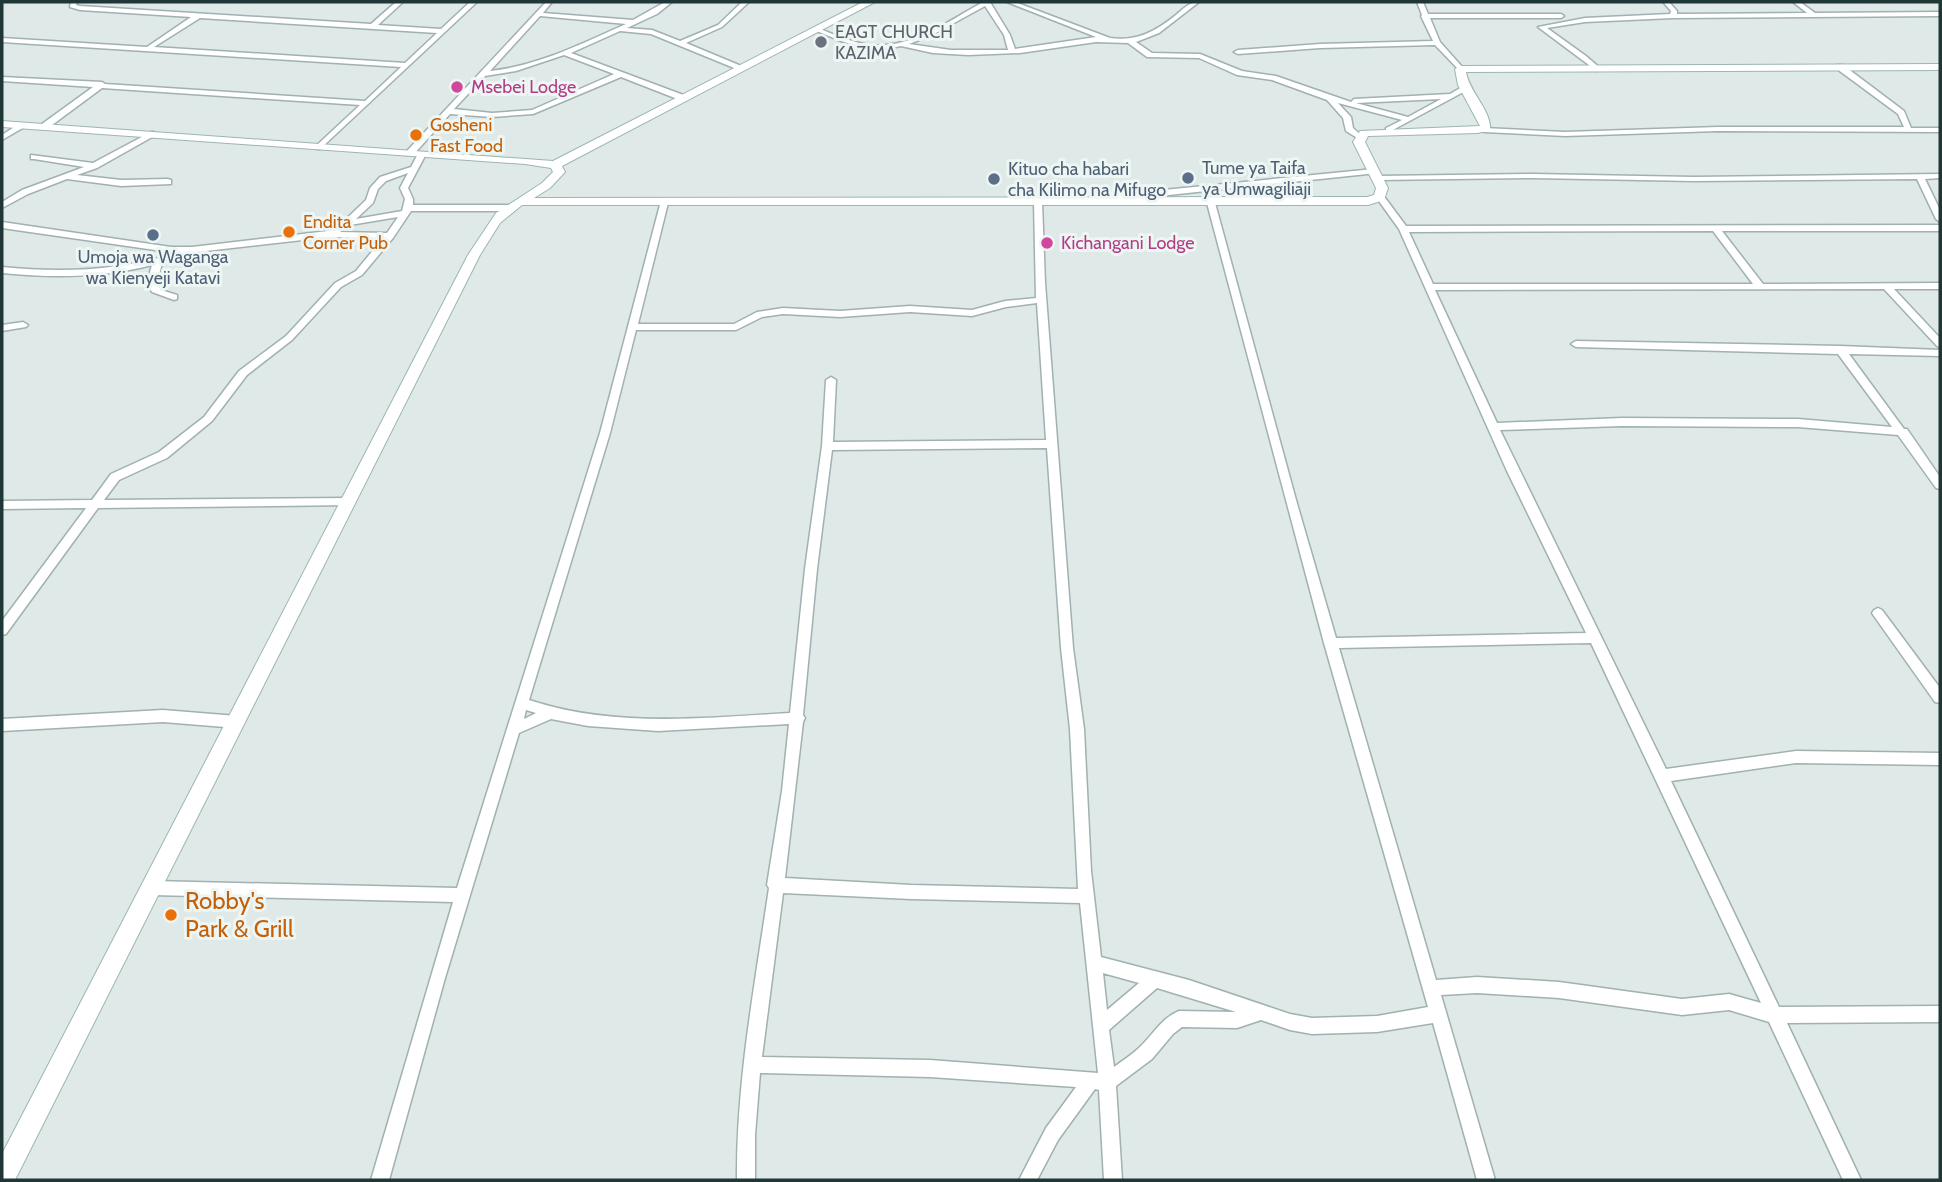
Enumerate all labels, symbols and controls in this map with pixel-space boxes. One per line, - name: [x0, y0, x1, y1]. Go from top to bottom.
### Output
- place label: EAGT CHURCH KAZIMA: [835, 21, 953, 64]
- marker: EAGT CHURCH KAZIMA: [813, 34, 829, 50]
- place label: Msebei Lodge: [471, 76, 576, 98]
- marker: Msebei Lodge: [449, 79, 465, 95]
- place label: Gosheni Fast Food: [430, 114, 503, 157]
- marker: Gosheni Fast Food: [408, 127, 424, 143]
- place label: Tume ya Taifa ya Umwagiliaji: [1202, 157, 1311, 200]
- place label: Kituo cha habari cha Kilimo na Mifugo: [1008, 158, 1166, 201]
- marker: Tume ya Taifa ya Umwagiliaji: [1180, 170, 1196, 186]
- marker: Kituo cha habari cha Kilimo na Mifugo: [986, 171, 1002, 187]
- place label: Endita Corner Pub: [303, 211, 388, 254]
- marker: Endita Corner Pub: [281, 224, 297, 240]
- marker: Umoja wa Waganga wa Kienyeji Katavi: [145, 227, 161, 243]
- place label: Kichangani Lodge: [1061, 232, 1195, 254]
- marker: Kichangani Lodge: [1039, 235, 1055, 251]
- place label: Umoja wa Waganga wa Kienyeji Katavi: [78, 246, 229, 289]
- place label: Robby's Park & Grill: [185, 886, 294, 943]
- marker: Robby's Park & Grill: [163, 907, 179, 923]

